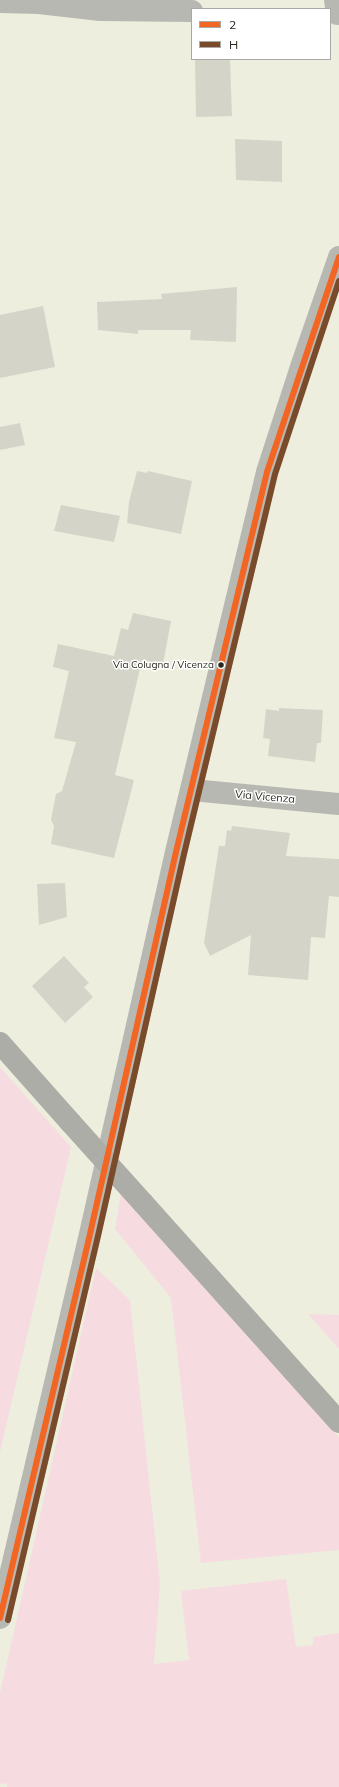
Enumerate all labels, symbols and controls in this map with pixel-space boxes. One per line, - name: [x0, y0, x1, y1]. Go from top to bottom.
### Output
- legend: [191, 8, 331, 60]
- text: 2: [229, 17, 236, 32]
- text: H: [229, 37, 238, 52]
- place label: Via Colugna / Vicenza: [113, 659, 214, 671]
- marker: Via Colugna / Vicenza: [216, 660, 226, 670]
- street label: Via Vicenza: [234, 788, 296, 806]

